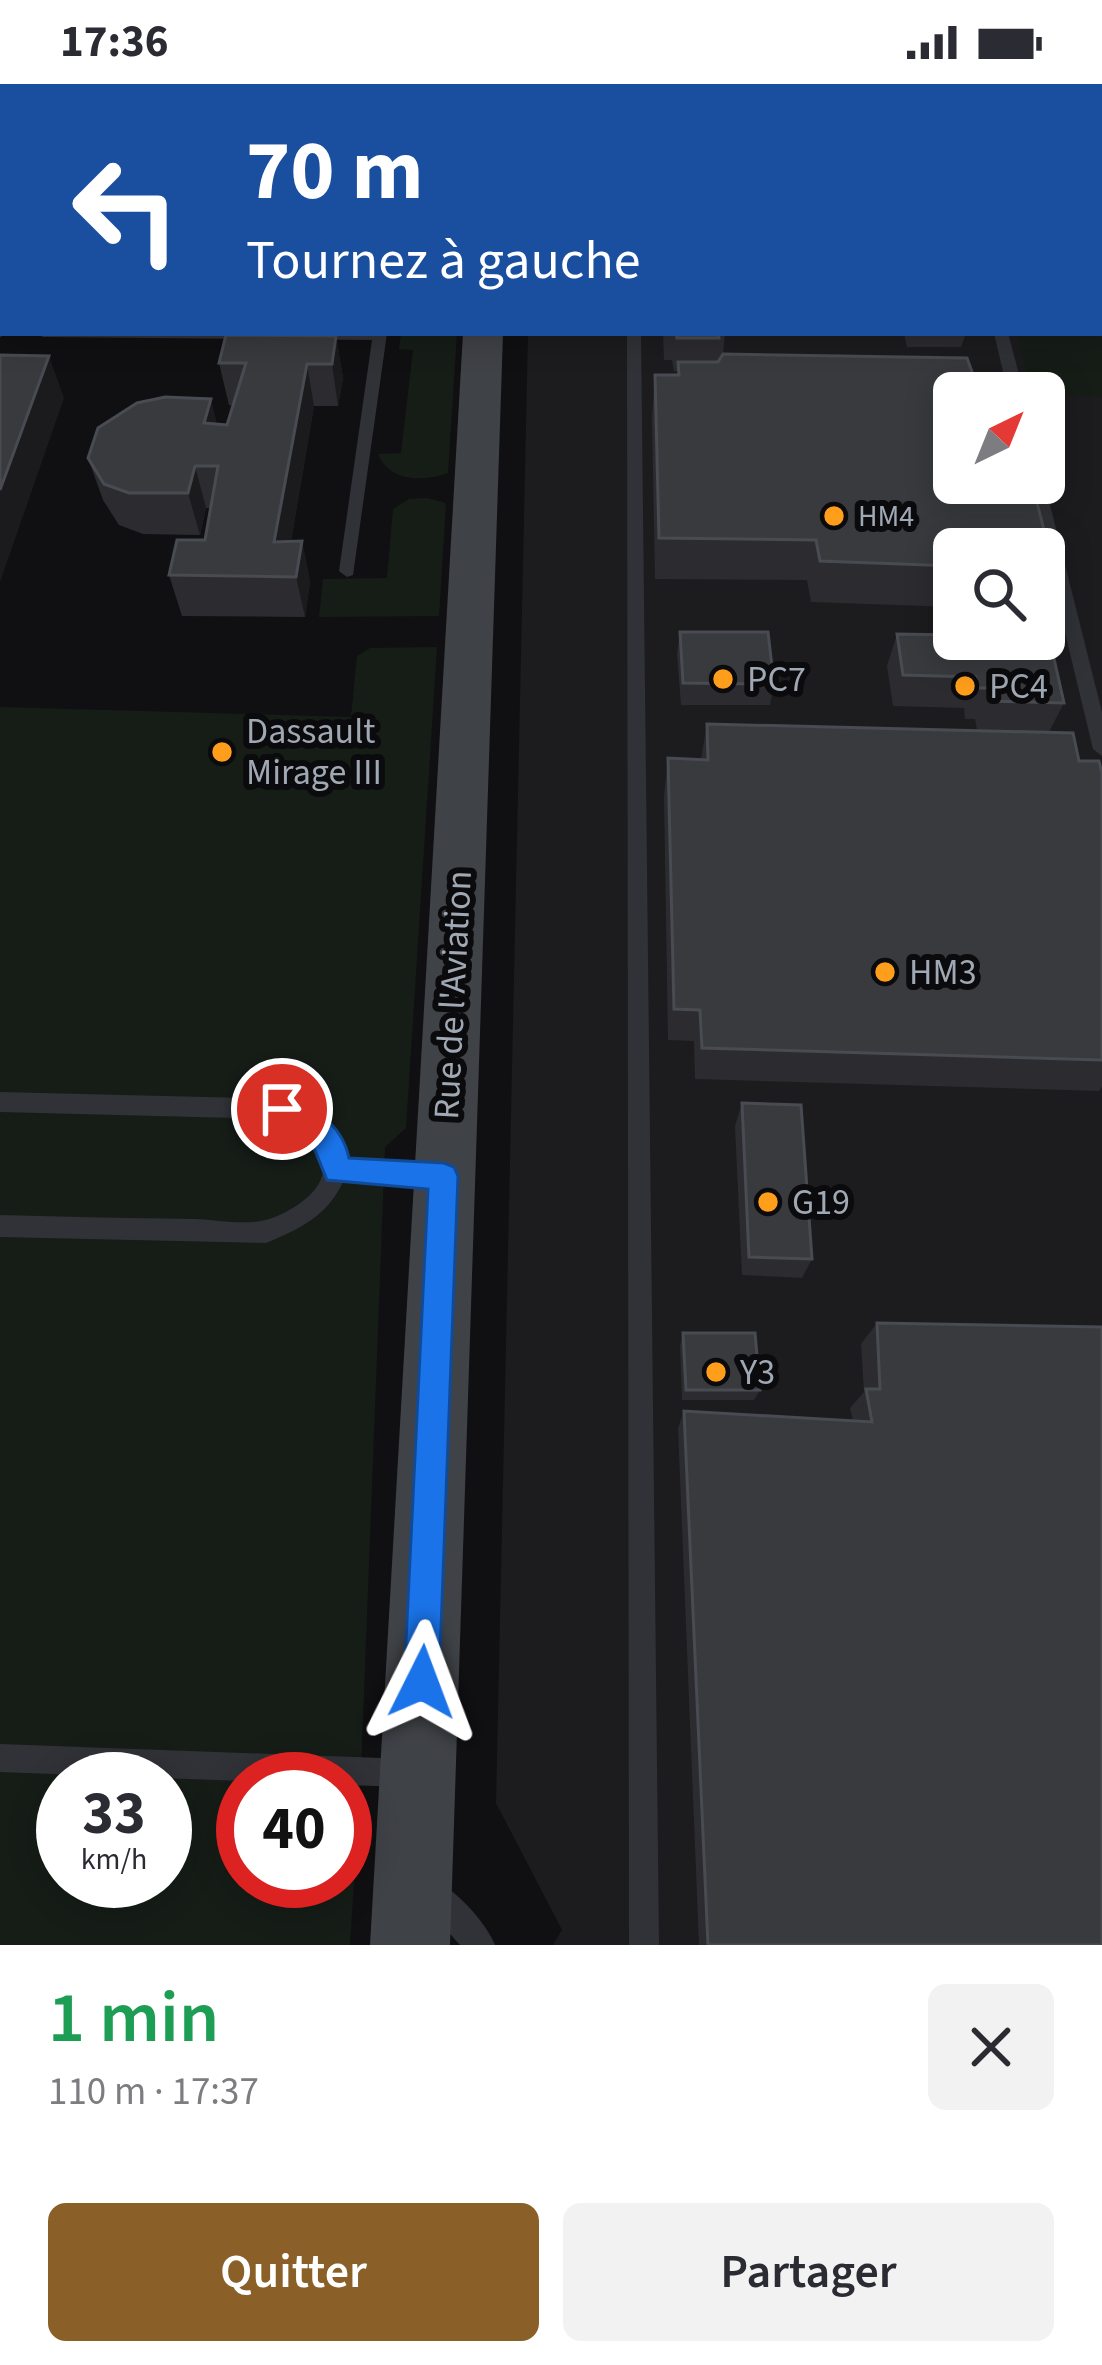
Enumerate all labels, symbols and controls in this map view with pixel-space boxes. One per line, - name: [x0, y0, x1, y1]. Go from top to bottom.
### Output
- text: 17:36: [60, 10, 169, 74]
- text: 70 m: [246, 112, 424, 232]
- icon: left: [48, 132, 204, 288]
- text: Tournez à gauche: [246, 223, 641, 300]
- north arrow: [933, 372, 1065, 504]
- map controls: [933, 372, 1065, 660]
- place label: HM4: [858, 495, 914, 538]
- marker: HM4: [821, 503, 847, 529]
- button: search: [933, 528, 1065, 660]
- place label: PC7: [747, 654, 806, 705]
- place label: PC4: [989, 661, 1048, 712]
- marker: PC7: [710, 666, 736, 692]
- marker: PC4: [952, 673, 978, 699]
- place label: Dassault Mirage III: [246, 706, 382, 798]
- marker: Dassault Mirage III: [209, 739, 235, 765]
- street label: Rue de l'Aviation: [421, 869, 485, 1121]
- place label: HM3: [909, 947, 977, 998]
- marker: HM3: [872, 959, 898, 985]
- pin: [231, 1058, 333, 1160]
- icon: arrive: [249, 1076, 315, 1142]
- place label: G19: [792, 1177, 850, 1228]
- marker: G19: [755, 1189, 781, 1215]
- place label: Y3: [739, 1347, 775, 1398]
- marker: Y3: [703, 1359, 729, 1385]
- position arrow: [359, 1619, 485, 1745]
- speed limit sign: 40: [216, 1752, 372, 1908]
- text: 33: [82, 1772, 146, 1857]
- text: km/h: [81, 1838, 147, 1881]
- text: 1 min: [48, 1967, 219, 2070]
- button: close: [928, 1984, 1054, 2110]
- text: 110 m · 17:37: [48, 2064, 259, 2120]
- button: Quitter: [48, 2203, 539, 2341]
- button: Partager: [563, 2203, 1054, 2341]

